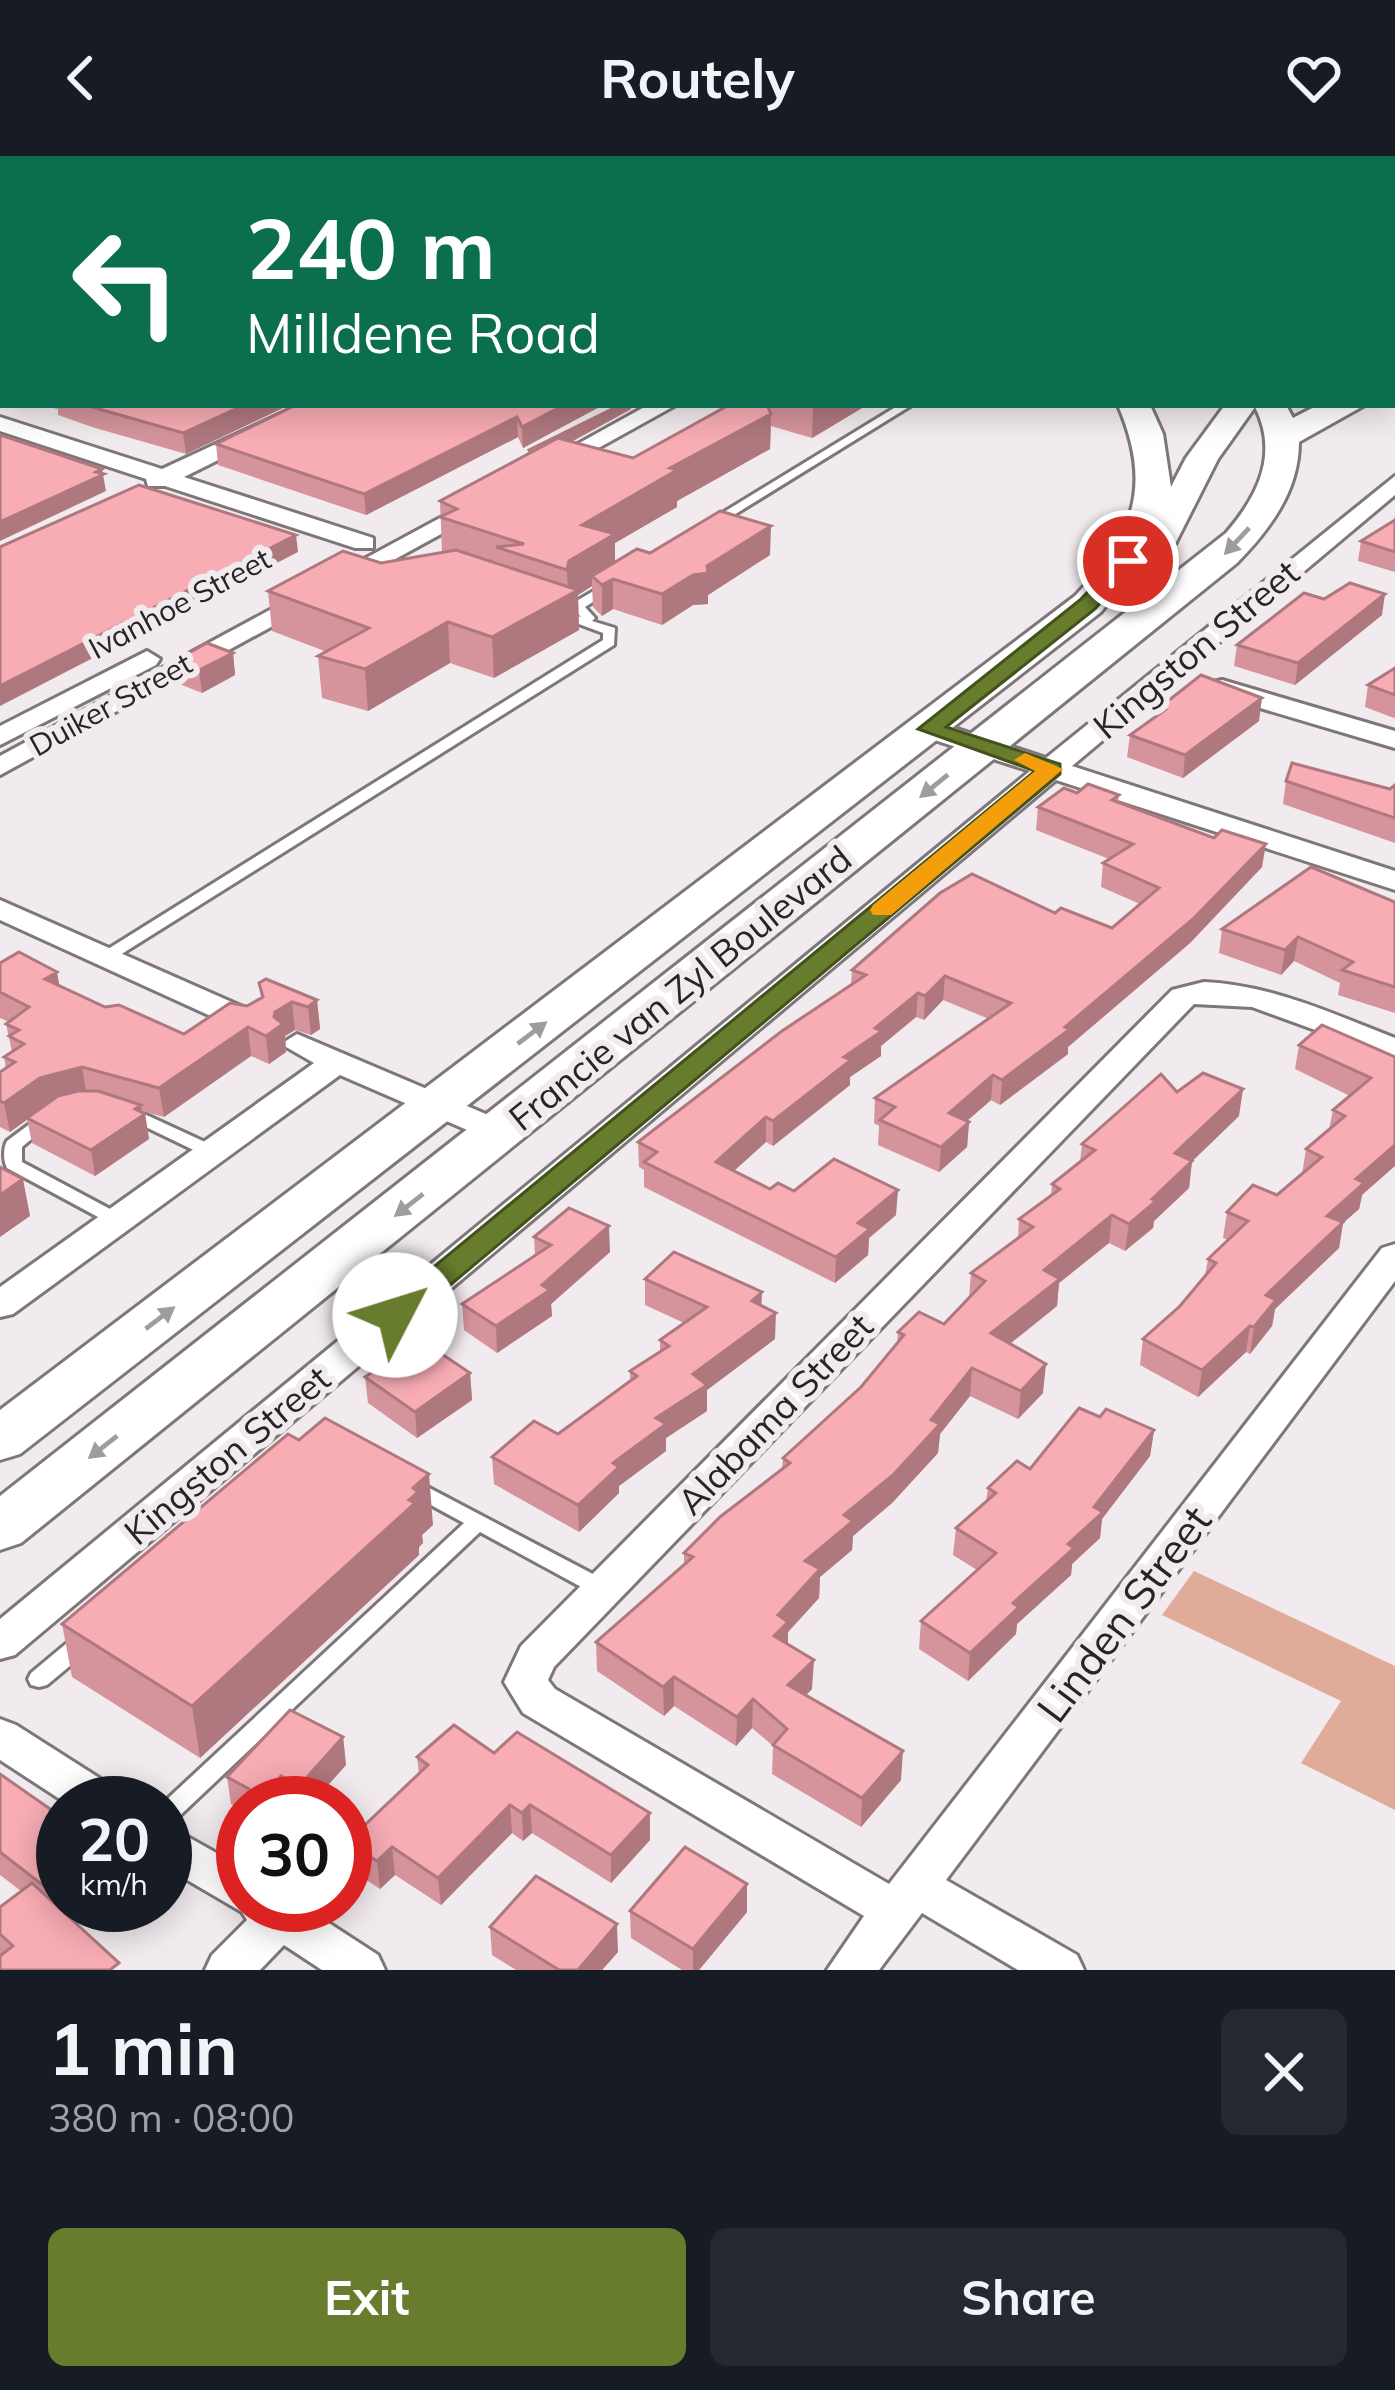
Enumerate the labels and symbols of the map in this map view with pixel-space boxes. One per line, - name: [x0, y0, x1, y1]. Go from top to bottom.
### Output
- pin: [1077, 510, 1179, 612]
- one-way arrow: [1224, 526, 1251, 555]
- street label: Ivanhoe Street: [82, 539, 277, 667]
- street label: Kingston Street: [1084, 549, 1308, 748]
- street label: Duiker Street: [23, 644, 198, 764]
- one-way arrow: [918, 773, 949, 798]
- street label: Francie van Zyl Boulevard: [499, 836, 860, 1140]
- one-way arrow: [516, 1022, 548, 1046]
- one-way arrow: [393, 1192, 424, 1217]
- position arrow: [332, 1252, 458, 1378]
- street label: Alabama Street: [667, 1304, 882, 1524]
- one-way arrow: [144, 1307, 175, 1331]
- street label: Kingston Street: [115, 1355, 339, 1554]
- one-way arrow: [87, 1434, 118, 1459]
- street label: Linden Street: [1025, 1495, 1222, 1732]
- speed limit sign: 30: [216, 1776, 372, 1932]

